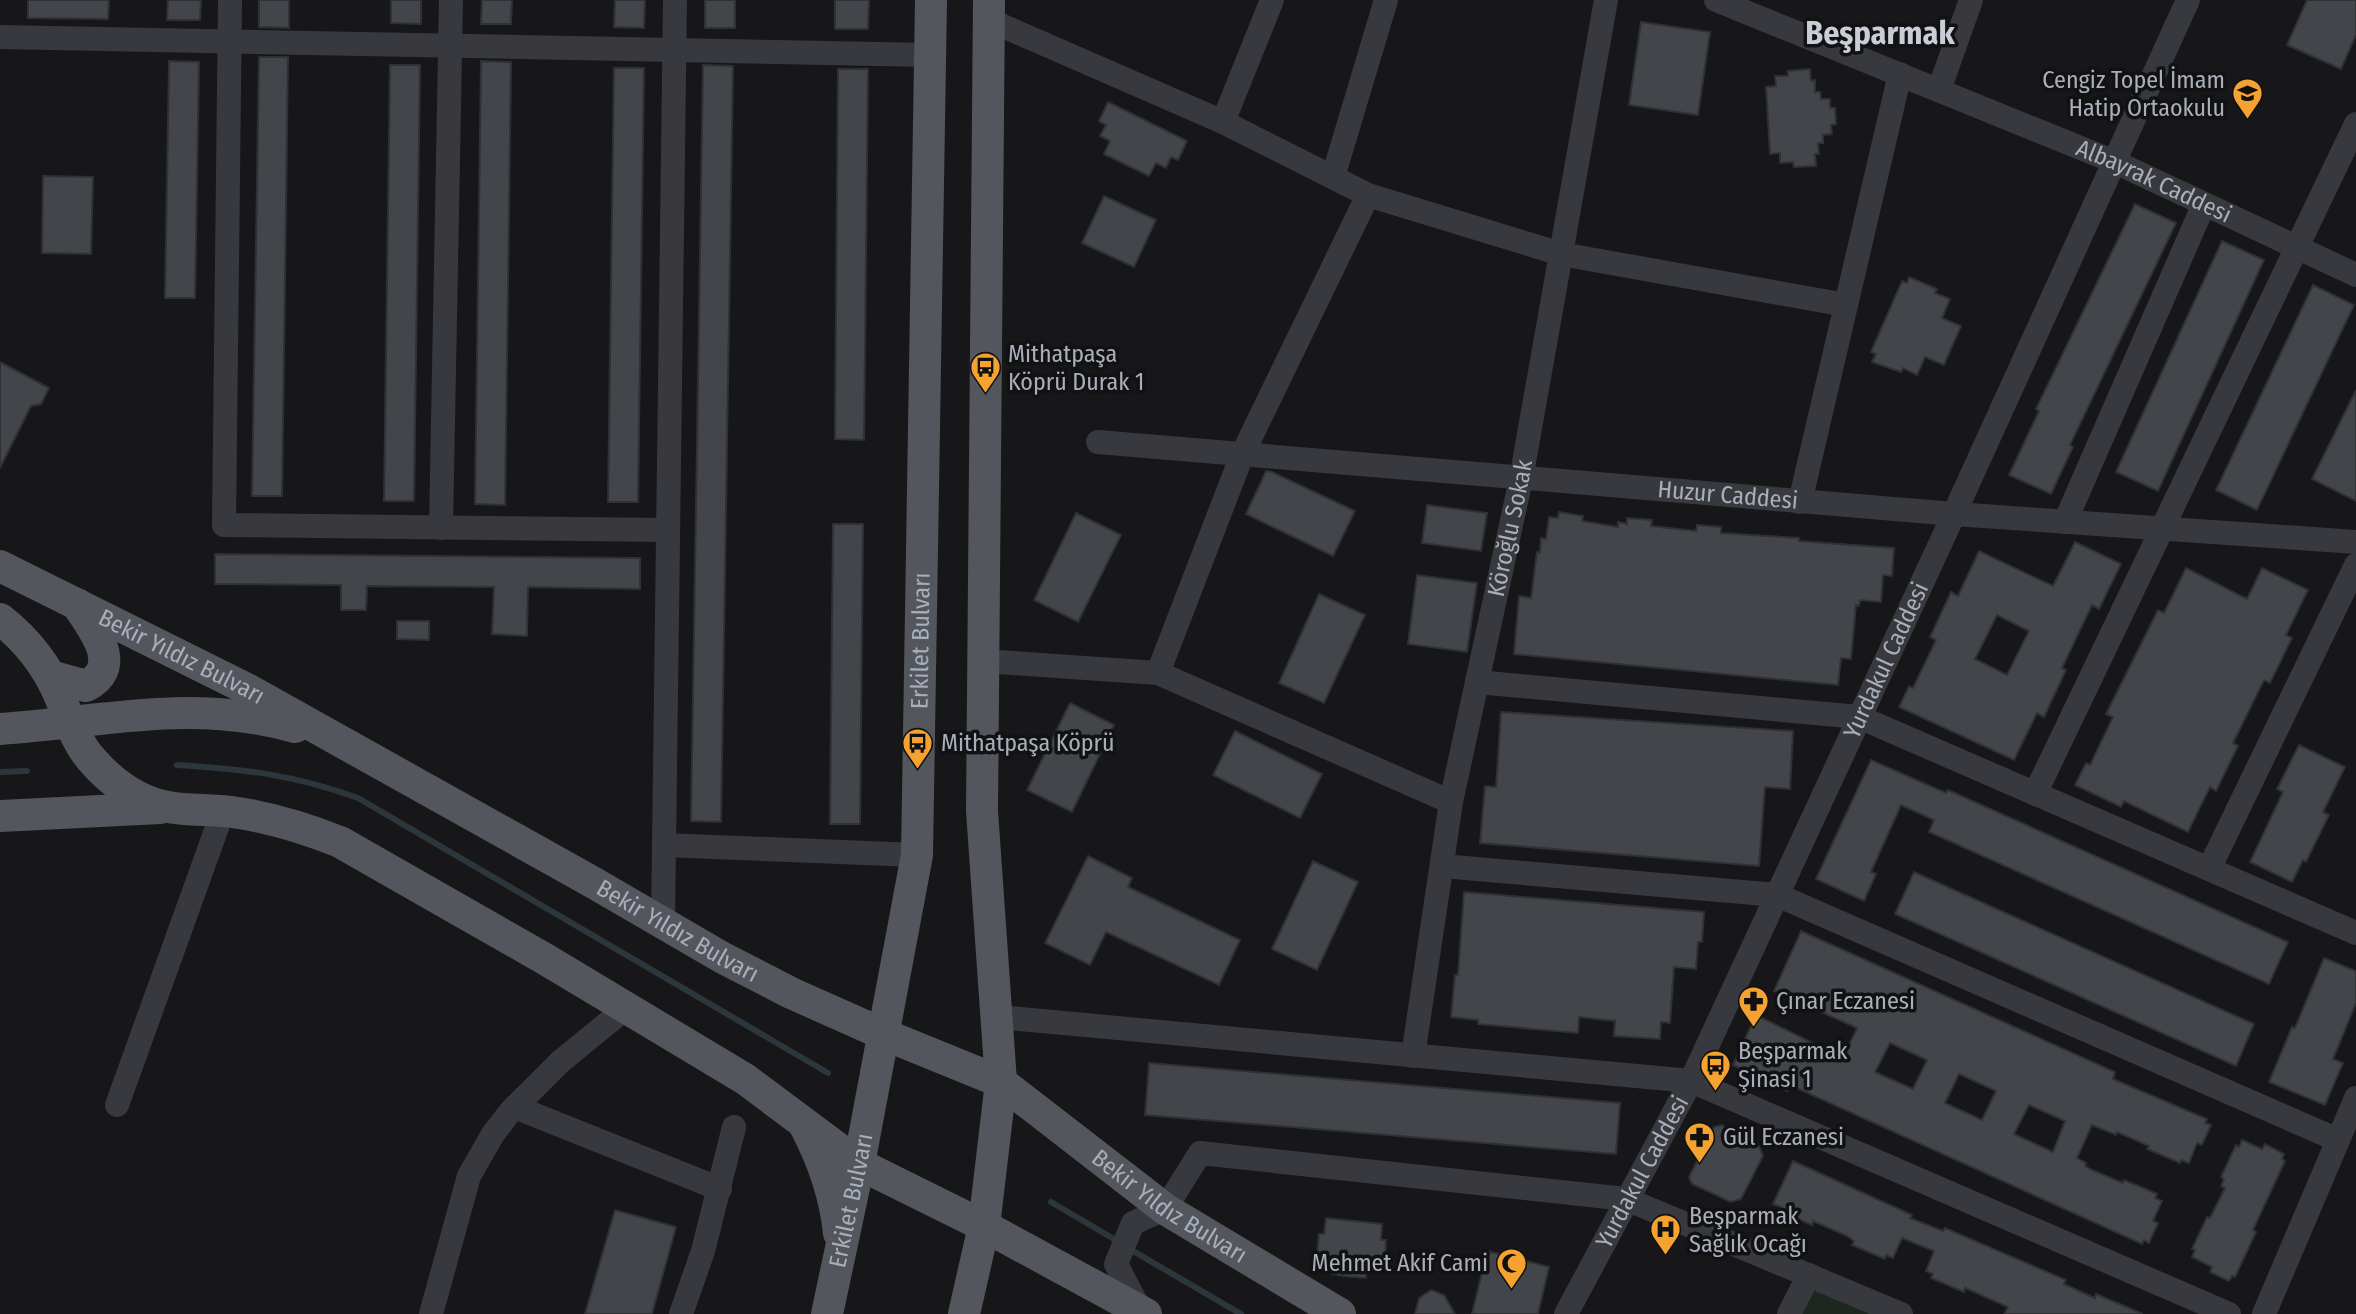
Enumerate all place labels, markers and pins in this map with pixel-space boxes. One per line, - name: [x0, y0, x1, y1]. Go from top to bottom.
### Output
- place label: Cengiz Topel İmam Hatip Ortaokulu: [2042, 66, 2225, 122]
- school or university icon: Cengiz Topel İmam Hatip Ortaokulu: [2231, 77, 2265, 121]
- place label: Mithatpaşa Köprü Durak 1: [1008, 340, 1144, 396]
- bus stop icon: Mithatpaşa Köprü Durak 1: [968, 351, 1002, 395]
- bus stop icon: Mithatpaşa Köprü: [901, 726, 935, 770]
- place label: Mithatpaşa Köprü: [941, 729, 1115, 757]
- pharmacy icon: Çınar Eczanesi: [1736, 984, 1770, 1028]
- place label: Çınar Eczanesi: [1776, 987, 1915, 1015]
- place label: Beşparmak Şinasi 1: [1738, 1037, 1848, 1093]
- bus stop icon: Beşparmak Şinasi 1: [1698, 1048, 1732, 1092]
- pharmacy icon: Gül Eczanesi: [1683, 1120, 1717, 1164]
- place label: Gül Eczanesi: [1723, 1123, 1844, 1151]
- place label: Beşparmak Sağlık Ocağı: [1689, 1202, 1807, 1258]
- hospital icon: Beşparmak Sağlık Ocağı: [1649, 1213, 1683, 1257]
- mosque icon: Mehmet Akif Cami: [1494, 1246, 1528, 1290]
- place label: Mehmet Akif Cami: [1312, 1249, 1488, 1277]

